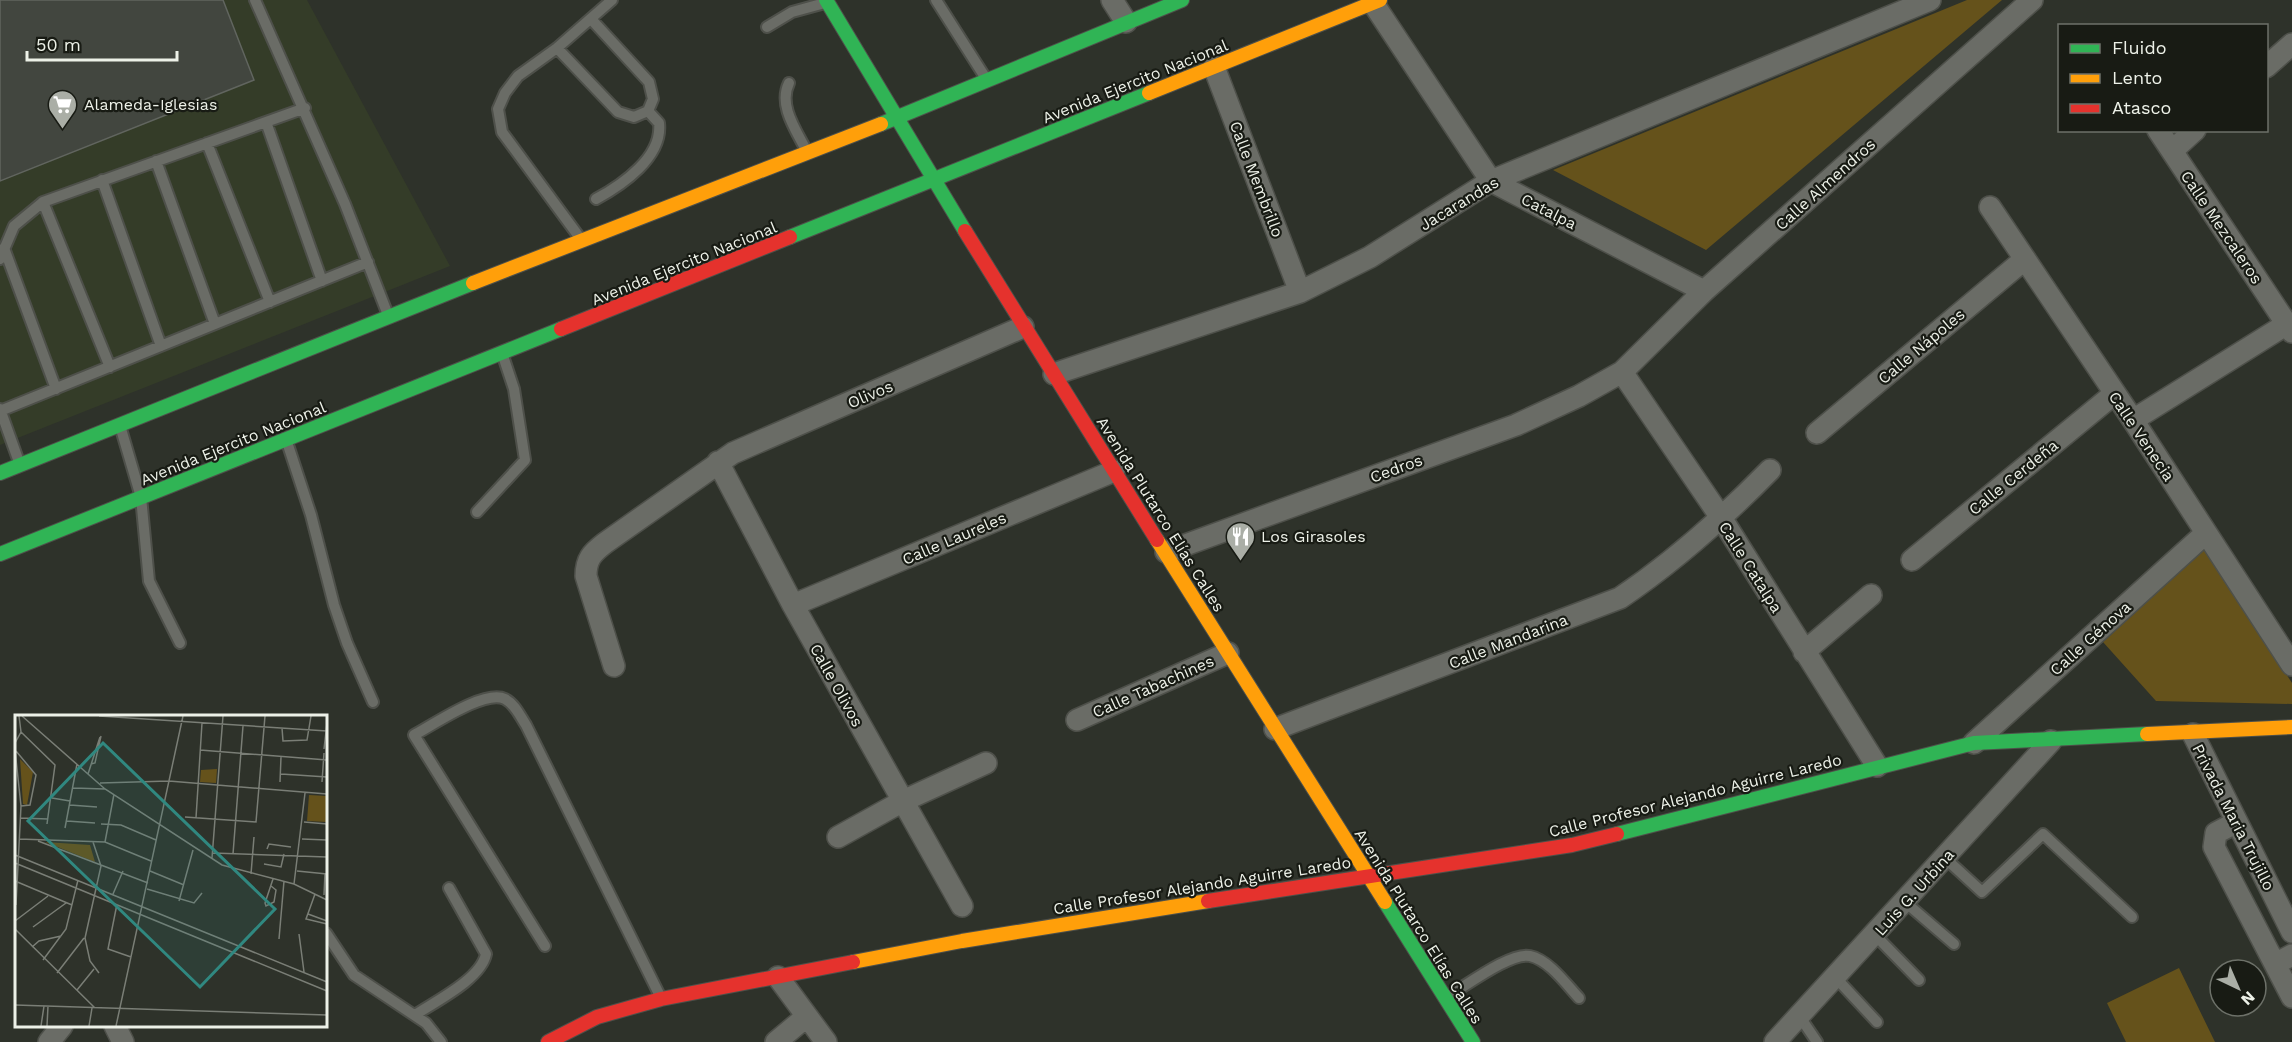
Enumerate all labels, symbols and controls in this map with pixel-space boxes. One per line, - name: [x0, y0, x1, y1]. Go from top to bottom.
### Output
- scale bar: [27, 24, 177, 62]
- legend: [2058, 24, 2268, 132]
- text: 50 m: [36, 34, 81, 55]
- street label: Avenida Ejercito Nacional: [1040, 35, 1231, 127]
- text: Fluido: [2112, 37, 2166, 58]
- text: Lento: [2112, 67, 2162, 88]
- supermarket icon: Alameda-Iglesias: [47, 88, 79, 130]
- place label: Alameda-Iglesias: [84, 95, 217, 114]
- text: Atasco: [2112, 97, 2171, 118]
- street label: Calle Membrillo: [1226, 118, 1287, 240]
- street label: Calle Almendros: [1771, 134, 1879, 234]
- street label: Calle Mezcaleros: [2177, 167, 2266, 287]
- street label: Jacarandas: [1416, 172, 1502, 234]
- street label: Catalpa: [1518, 189, 1580, 233]
- street label: Avenida Ejercito Nacional: [589, 217, 780, 309]
- street label: Calle Nápoles: [1874, 305, 1969, 388]
- street label: Olivos: [845, 376, 896, 412]
- street label: Calle Venecia: [2105, 388, 2179, 485]
- street label: Avenida Ejercito Nacional: [138, 397, 329, 489]
- street label: Avenida Plutarco Elías Calles: [1093, 413, 1229, 615]
- street label: Calle Cerdeña: [1965, 436, 2062, 519]
- street label: Cedros: [1367, 450, 1425, 487]
- street label: Calle Laureles: [899, 508, 1009, 569]
- street label: Calle Catalpa: [1715, 518, 1786, 616]
- restaurant icon: Los Girasoles: [1224, 520, 1256, 562]
- place label: Los Girasoles: [1261, 527, 1366, 546]
- street label: Calle Génova: [2046, 597, 2135, 680]
- street label: Calle Mandarina: [1446, 610, 1570, 673]
- street label: Calle Olivos: [806, 640, 867, 730]
- street label: Calle Tabachines: [1090, 651, 1217, 722]
- inset map: [15, 715, 327, 1027]
- street label: Privada Maria Trujillo: [2188, 741, 2279, 894]
- street label: Calle Profesor Alejando Aguirre Laredo: [1547, 750, 1844, 841]
- street label: Avenida Plutarco Elías Calles: [1351, 825, 1487, 1027]
- street label: Luis G. Urbina: [1871, 845, 1958, 939]
- street label: Calle Profesor Alejando Aguirre Laredo: [1052, 853, 1352, 918]
- north arrow: [2208, 958, 2268, 1018]
- text: N: [2237, 987, 2259, 1009]

